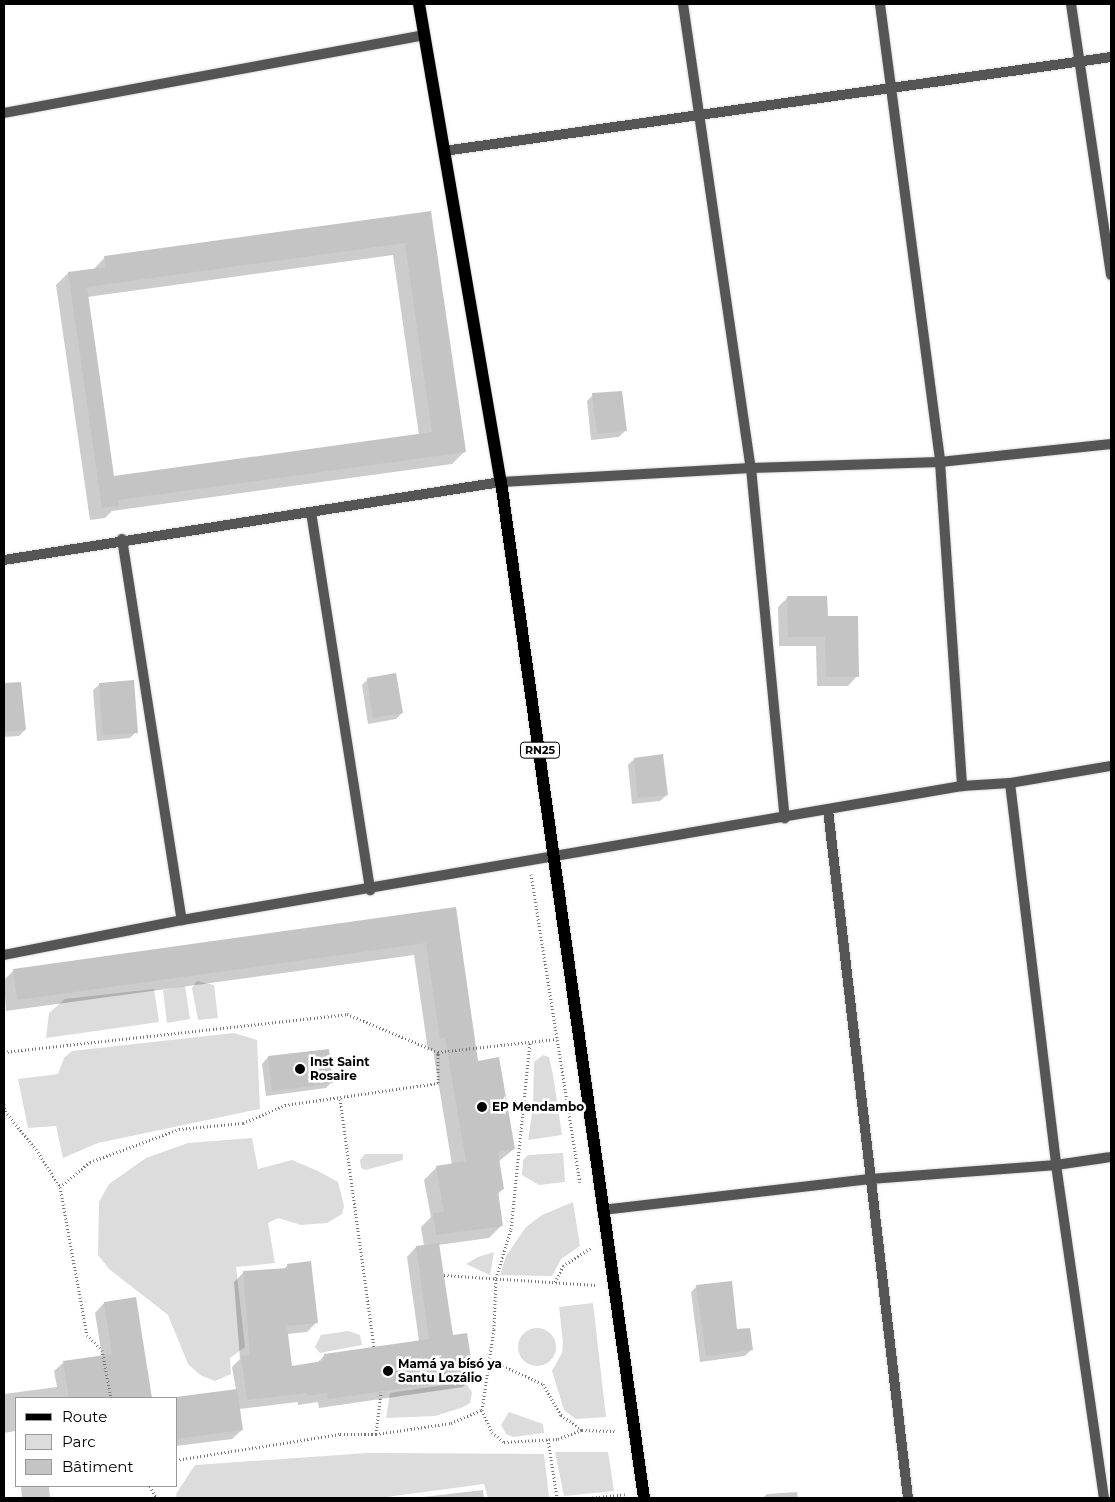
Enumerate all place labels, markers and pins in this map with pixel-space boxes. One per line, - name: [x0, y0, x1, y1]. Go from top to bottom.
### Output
- place label: Inst Saint Rosaire: [310, 1055, 369, 1083]
- marker: Inst Saint Rosaire: [294, 1063, 306, 1075]
- place label: EP Mendambo: [492, 1100, 584, 1114]
- marker: EP Mendambo: [476, 1101, 488, 1113]
- place label: Mamá ya bísó ya Santu Lozálio: [398, 1357, 502, 1385]
- marker: Mamá ya bísó ya Santu Lozálio: [382, 1365, 394, 1377]

